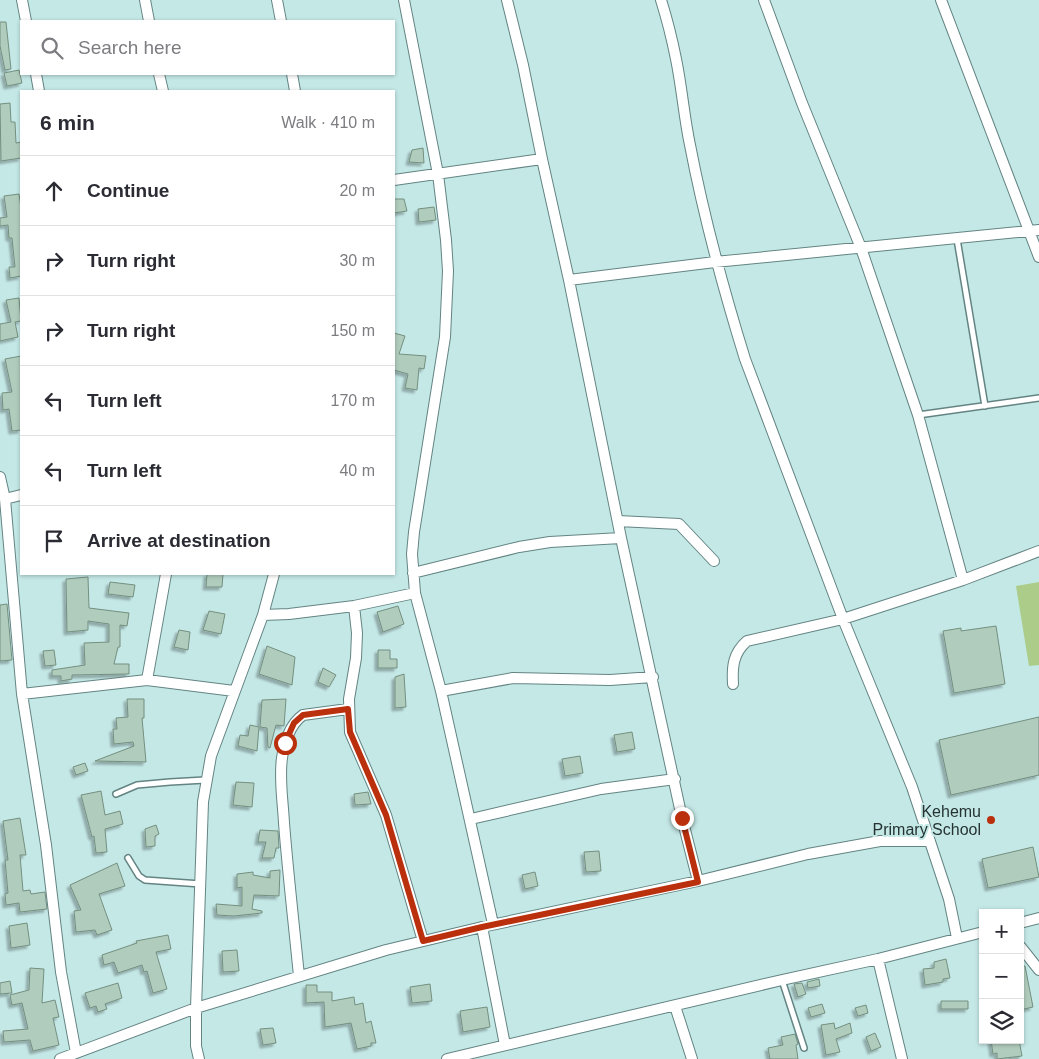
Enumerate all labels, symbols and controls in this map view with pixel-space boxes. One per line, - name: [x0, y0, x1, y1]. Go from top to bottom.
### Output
- search box: [20, 20, 395, 75]
- icon: search: [38, 34, 66, 62]
- text: Search here: [78, 37, 182, 58]
- text: 6 min: [40, 111, 95, 134]
- text: Walk · 410 m: [281, 114, 375, 131]
- icon: ahead: [40, 177, 68, 205]
- text: Continue: [87, 180, 169, 201]
- text: 20 m: [339, 182, 375, 199]
- icon: right: [40, 247, 68, 275]
- text: Turn right: [87, 250, 175, 271]
- text: 30 m: [339, 252, 375, 269]
- icon: right: [40, 317, 68, 345]
- text: Turn right: [87, 320, 175, 341]
- text: 150 m: [331, 322, 375, 339]
- icon: left: [40, 387, 68, 415]
- text: Turn left: [87, 390, 162, 411]
- text: 170 m: [331, 392, 375, 409]
- icon: left: [40, 457, 68, 485]
- text: Turn left: [87, 460, 162, 481]
- text: 40 m: [339, 462, 375, 479]
- icon: arrive: [40, 527, 68, 555]
- text: Arrive at destination: [87, 530, 271, 551]
- route start: [274, 732, 297, 755]
- place label: Kehemu Primary School: [873, 803, 981, 838]
- route end: [671, 807, 694, 830]
- marker: Kehemu Primary School: [985, 814, 997, 826]
- map controls: [979, 909, 1024, 1044]
- button: +: [979, 909, 1024, 954]
- button: −: [979, 954, 1024, 999]
- button: layers: [979, 999, 1024, 1044]

